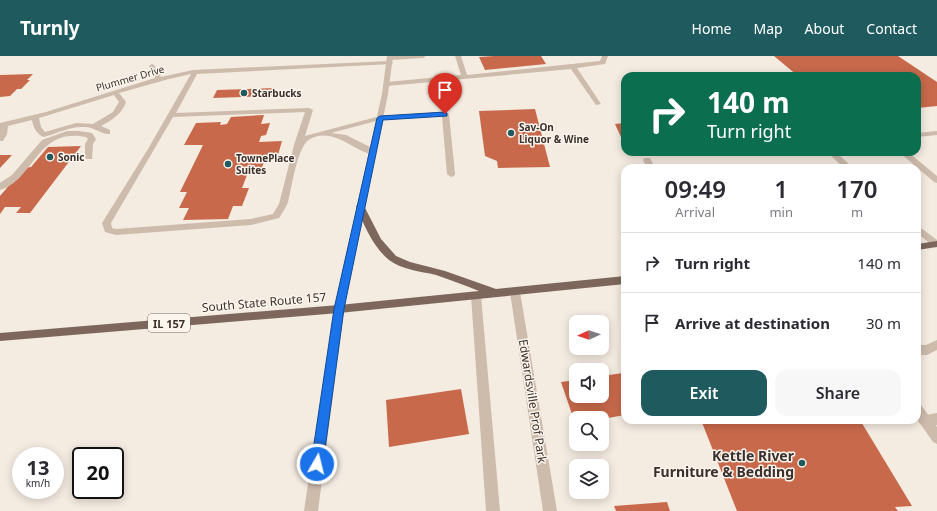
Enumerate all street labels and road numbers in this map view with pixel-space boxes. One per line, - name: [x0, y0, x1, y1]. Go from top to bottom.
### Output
- street label: Plummer Drive: [94, 61, 166, 94]
- street label: South State Route 157: [201, 288, 327, 316]
- road number: IL 157: [148, 314, 190, 332]
- street label: Edwardsville Prof Park: [515, 338, 551, 465]

